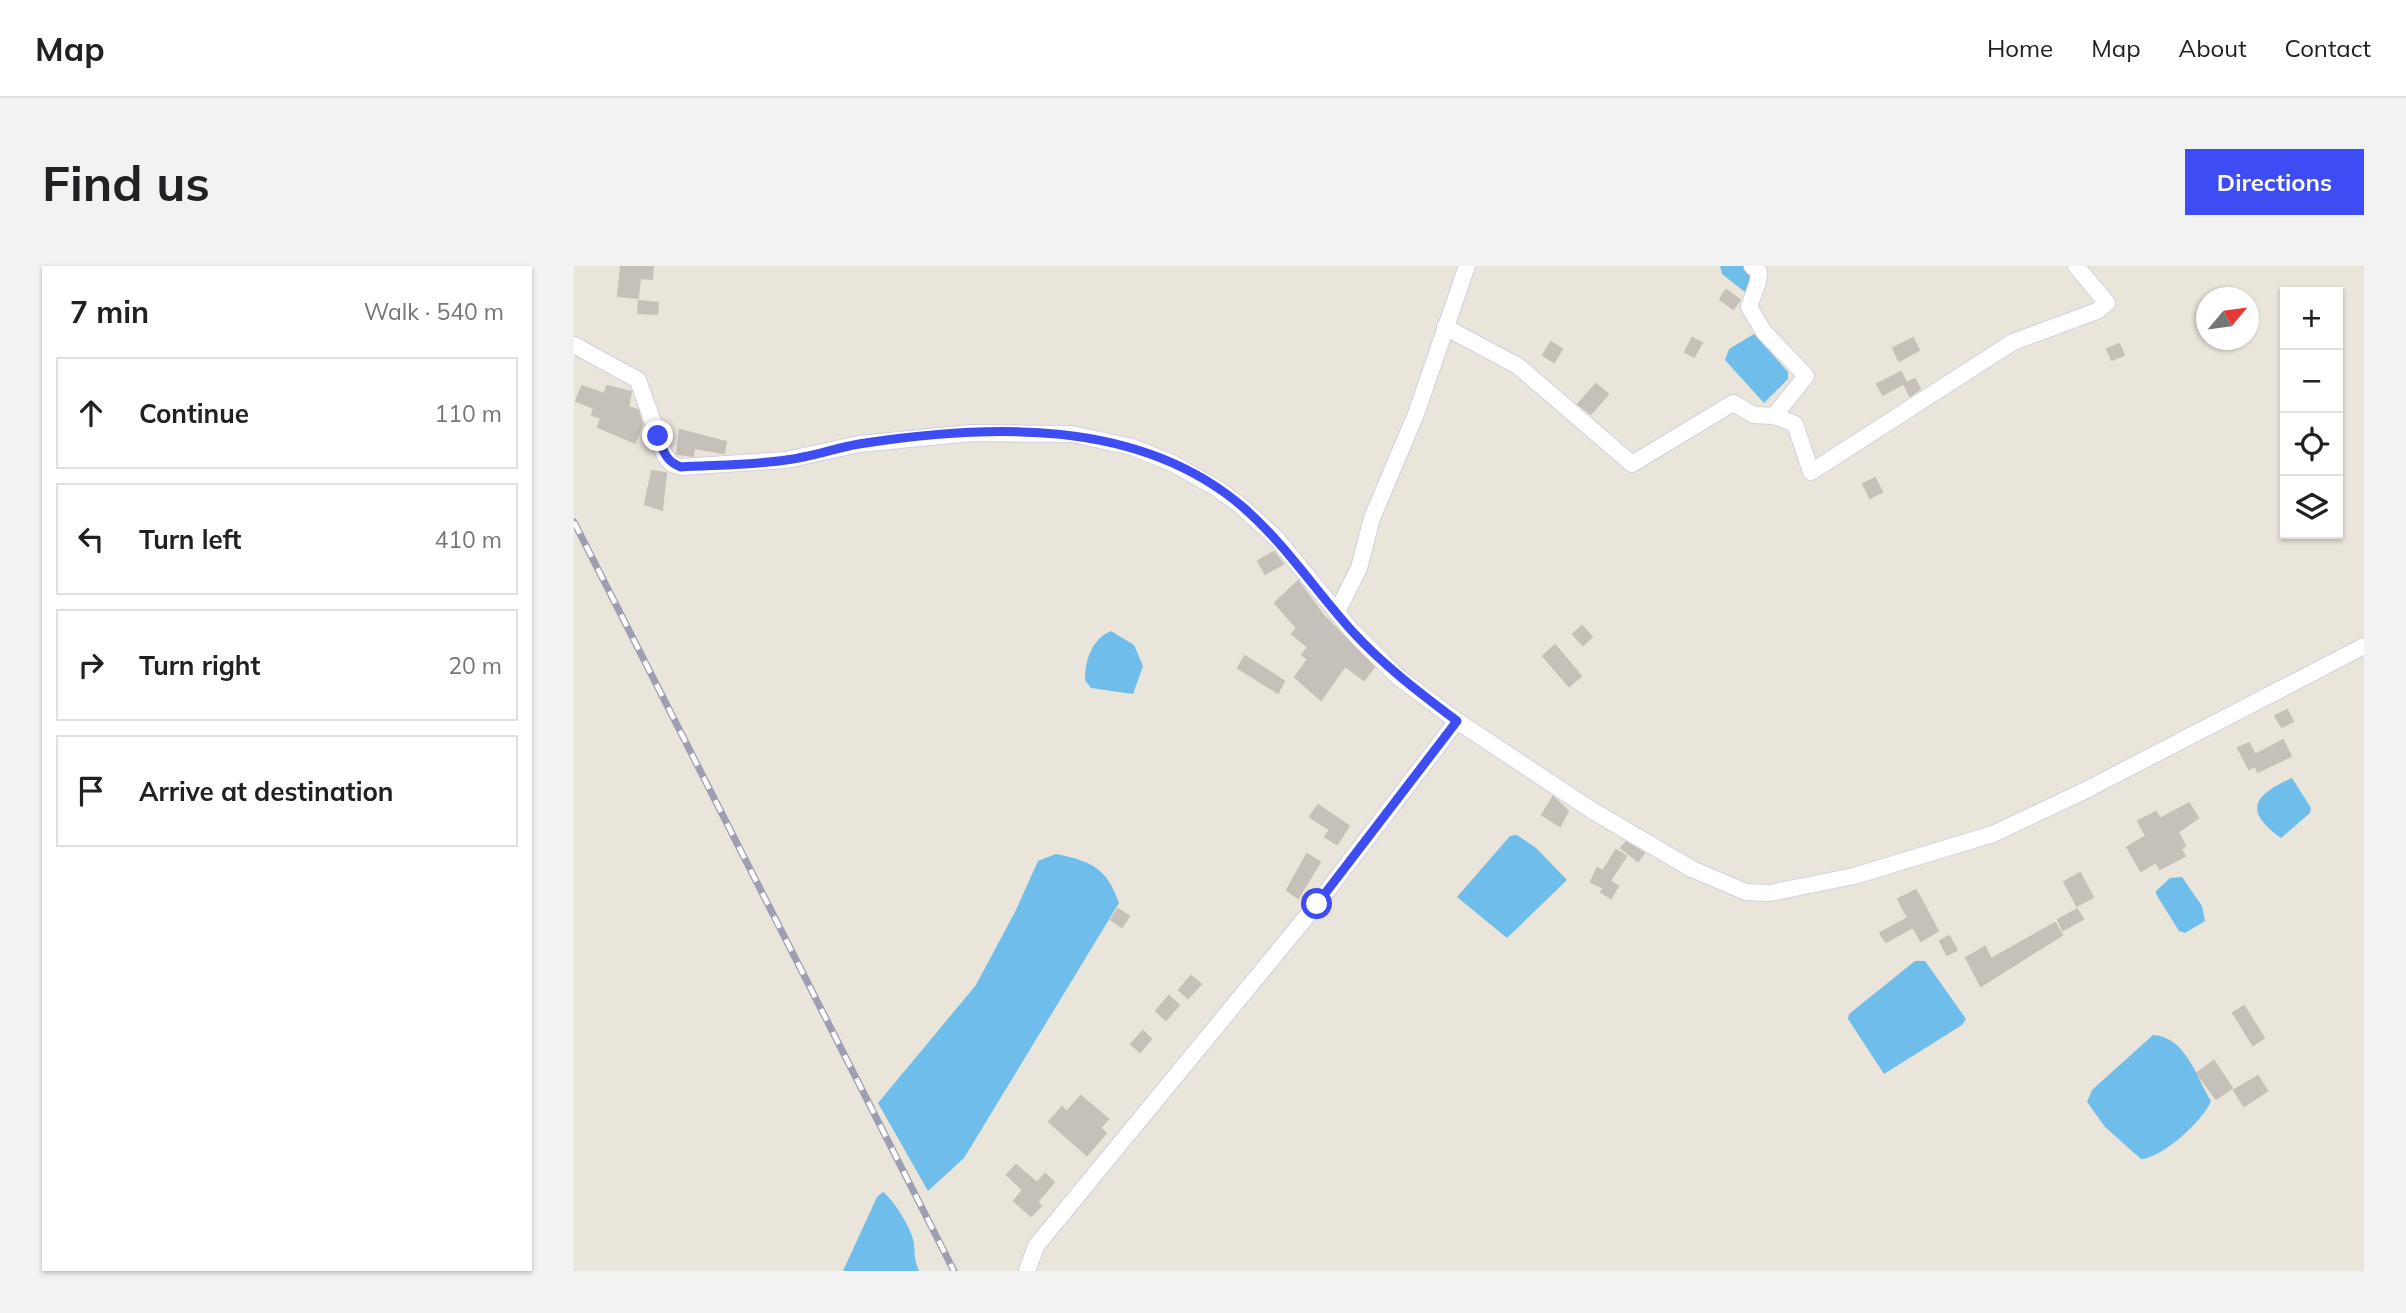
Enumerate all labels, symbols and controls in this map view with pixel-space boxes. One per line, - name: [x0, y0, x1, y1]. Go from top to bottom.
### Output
- text: Map: [35, 28, 105, 69]
- text: Home: [1987, 33, 2053, 63]
- text: Map: [2091, 33, 2141, 63]
- text: About: [2179, 33, 2247, 63]
- text: Contact: [2285, 33, 2371, 63]
- button: Directions: [2185, 149, 2364, 215]
- text: Find us: [42, 152, 210, 213]
- north arrow: [2196, 287, 2259, 350]
- map controls: [2280, 287, 2343, 539]
- button: +: [2280, 287, 2343, 350]
- text: 7 min: [70, 293, 149, 331]
- text: Walk · 540 m: [364, 297, 504, 326]
- button: −: [2280, 350, 2343, 413]
- icon: ahead: [72, 394, 110, 432]
- text: Continue: [139, 397, 249, 430]
- text: 110 m: [434, 399, 502, 428]
- button: locate: [2280, 413, 2343, 476]
- route end: [642, 420, 673, 451]
- button: layers: [2280, 476, 2343, 539]
- icon: left: [72, 520, 110, 558]
- text: Turn left: [139, 523, 241, 556]
- text: 410 m: [434, 525, 502, 554]
- icon: right: [72, 646, 110, 684]
- text: Turn right: [139, 649, 260, 682]
- text: 20 m: [448, 651, 502, 680]
- icon: arrive: [72, 772, 110, 810]
- text: Arrive at destination: [139, 775, 394, 808]
- route start: [1301, 888, 1332, 919]

